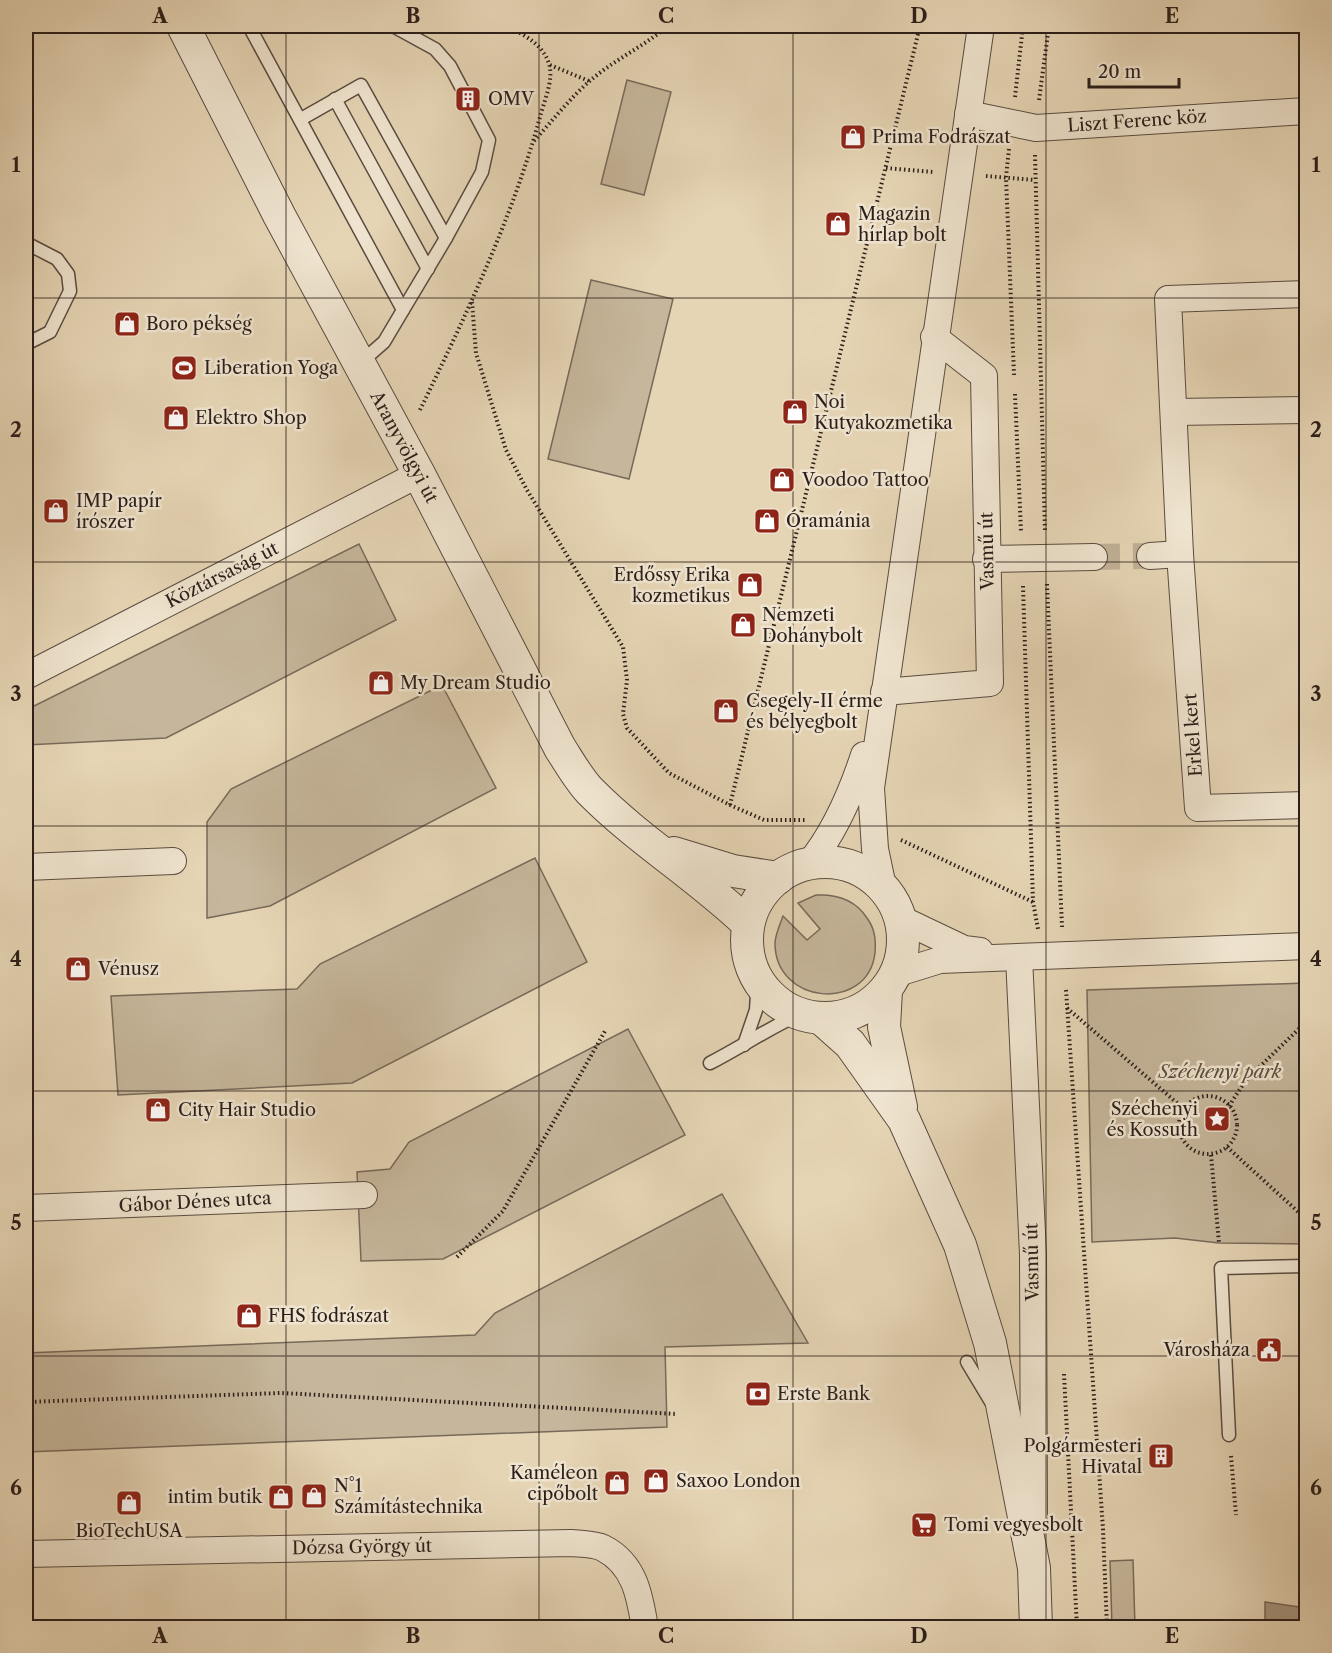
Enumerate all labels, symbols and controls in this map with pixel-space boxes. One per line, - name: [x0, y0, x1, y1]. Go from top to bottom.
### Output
- text: A: [151, 4, 168, 28]
- text: B: [406, 4, 421, 28]
- text: C: [658, 4, 674, 28]
- text: D: [910, 4, 928, 28]
- text: E: [1165, 4, 1179, 28]
- scale bar: [1089, 51, 1179, 89]
- text: 20 m: [1098, 61, 1142, 83]
- building icon: OMV: [453, 84, 483, 114]
- place label: OMV: [488, 88, 535, 110]
- street label: Liszt Ferenc köz: [1067, 105, 1207, 137]
- shop icon: Prima Fodrászat: [838, 122, 868, 152]
- place label: Prima Fodrászat: [872, 126, 1011, 148]
- text: 1: [12, 153, 21, 177]
- text: 1: [1312, 153, 1321, 177]
- place label: Magazin hírlap bolt: [858, 203, 947, 246]
- shop icon: Magazin hírlap bolt: [823, 209, 853, 239]
- shop icon: Boro pékség: [112, 309, 142, 339]
- place label: Boro pékség: [146, 313, 252, 335]
- sports icon: Liberation Yoga: [169, 353, 199, 383]
- place label: Liberation Yoga: [204, 357, 339, 379]
- street label: Aranyvölgyi út: [365, 386, 443, 507]
- place label: Noi Kutyakozmetika: [814, 391, 953, 434]
- shop icon: Noi Kutyakozmetika: [780, 397, 810, 427]
- shop icon: Elektro Shop: [161, 403, 191, 433]
- place label: Elektro Shop: [195, 407, 307, 429]
- text: 2: [10, 418, 22, 442]
- text: 2: [1310, 418, 1322, 442]
- shop icon: Voodoo Tattoo: [767, 465, 797, 495]
- place label: Voodoo Tattoo: [801, 469, 929, 491]
- place label: IMP papír írószer: [76, 490, 162, 533]
- shop icon: IMP papír írószer: [41, 496, 71, 526]
- shop icon: Óramánia: [752, 506, 782, 536]
- place label: Óramánia: [786, 509, 871, 532]
- street label: Vasmű út: [975, 511, 999, 591]
- street label: Köztársaság út: [162, 537, 282, 613]
- place label: Erdőssy Erika kozmetikus: [613, 564, 731, 607]
- shop icon: Erdőssy Erika kozmetikus: [735, 570, 765, 600]
- place label: Nemzeti Dohánybolt: [762, 604, 863, 647]
- shop icon: Nemzeti Dohánybolt: [728, 610, 758, 640]
- shop icon: My Dream Studio: [366, 668, 396, 698]
- place label: My Dream Studio: [400, 672, 551, 694]
- text: 3: [10, 682, 22, 706]
- text: 3: [1310, 682, 1322, 706]
- place label: Csegely-II érme és bélyegbolt: [746, 690, 883, 733]
- street label: Erkel kert: [1179, 692, 1207, 777]
- shop icon: Csegely-II érme és bélyegbolt: [711, 696, 741, 726]
- text: 4: [10, 947, 22, 971]
- text: 4: [1310, 947, 1322, 971]
- shop icon: Vénusz: [63, 954, 93, 984]
- place label: Vénusz: [97, 958, 159, 980]
- park label: Széchenyi park: [1158, 1061, 1282, 1083]
- shop icon: City Hair Studio: [143, 1095, 173, 1125]
- place label: Széchenyi és Kossuth: [1106, 1098, 1199, 1141]
- place label: City Hair Studio: [178, 1099, 316, 1121]
- place icon: Széchenyi és Kossuth: [1202, 1104, 1232, 1134]
- street label: Gábor Dénes utca: [118, 1187, 272, 1217]
- text: 5: [10, 1211, 22, 1235]
- text: 5: [1310, 1211, 1322, 1235]
- street label: Vasmű út: [1020, 1222, 1044, 1302]
- shop icon: FHS fodrászat: [234, 1301, 264, 1331]
- place label: FHS fodrászat: [268, 1305, 389, 1327]
- public building icon: Városháza: [1254, 1335, 1284, 1365]
- place label: Városháza: [1162, 1339, 1250, 1361]
- bank icon: Erste Bank: [743, 1379, 773, 1409]
- place label: Erste Bank: [777, 1383, 871, 1405]
- place label: Polgármesteri Hivatal: [1024, 1435, 1143, 1478]
- building icon: Polgármesteri Hivatal: [1146, 1441, 1176, 1471]
- place label: Kaméleon cipőbolt: [510, 1462, 599, 1505]
- shop icon: Saxoo London: [641, 1466, 671, 1496]
- shop icon: Kaméleon cipőbolt: [602, 1468, 632, 1498]
- place label: Saxoo London: [676, 1470, 800, 1492]
- place label: N°1 Számítástechnika: [334, 1475, 483, 1518]
- text: 6: [10, 1476, 22, 1500]
- text: 6: [1310, 1476, 1322, 1500]
- shop icon: N°1 Számítástechnika: [299, 1481, 329, 1511]
- shop icon: intim butik: [266, 1482, 296, 1512]
- place label: intim butik: [168, 1486, 264, 1508]
- shop icon: BioTechUSA: [114, 1488, 144, 1518]
- supermarket icon: Tomi vegyesbolt: [909, 1510, 939, 1540]
- place label: Tomi vegyesbolt: [944, 1514, 1084, 1536]
- place label: BioTechUSA: [76, 1520, 183, 1542]
- street label: Dózsa György út: [292, 1535, 433, 1559]
- text: A: [151, 1624, 168, 1648]
- text: B: [406, 1624, 421, 1648]
- text: C: [658, 1624, 674, 1648]
- text: D: [910, 1624, 928, 1648]
- text: E: [1165, 1624, 1179, 1648]

